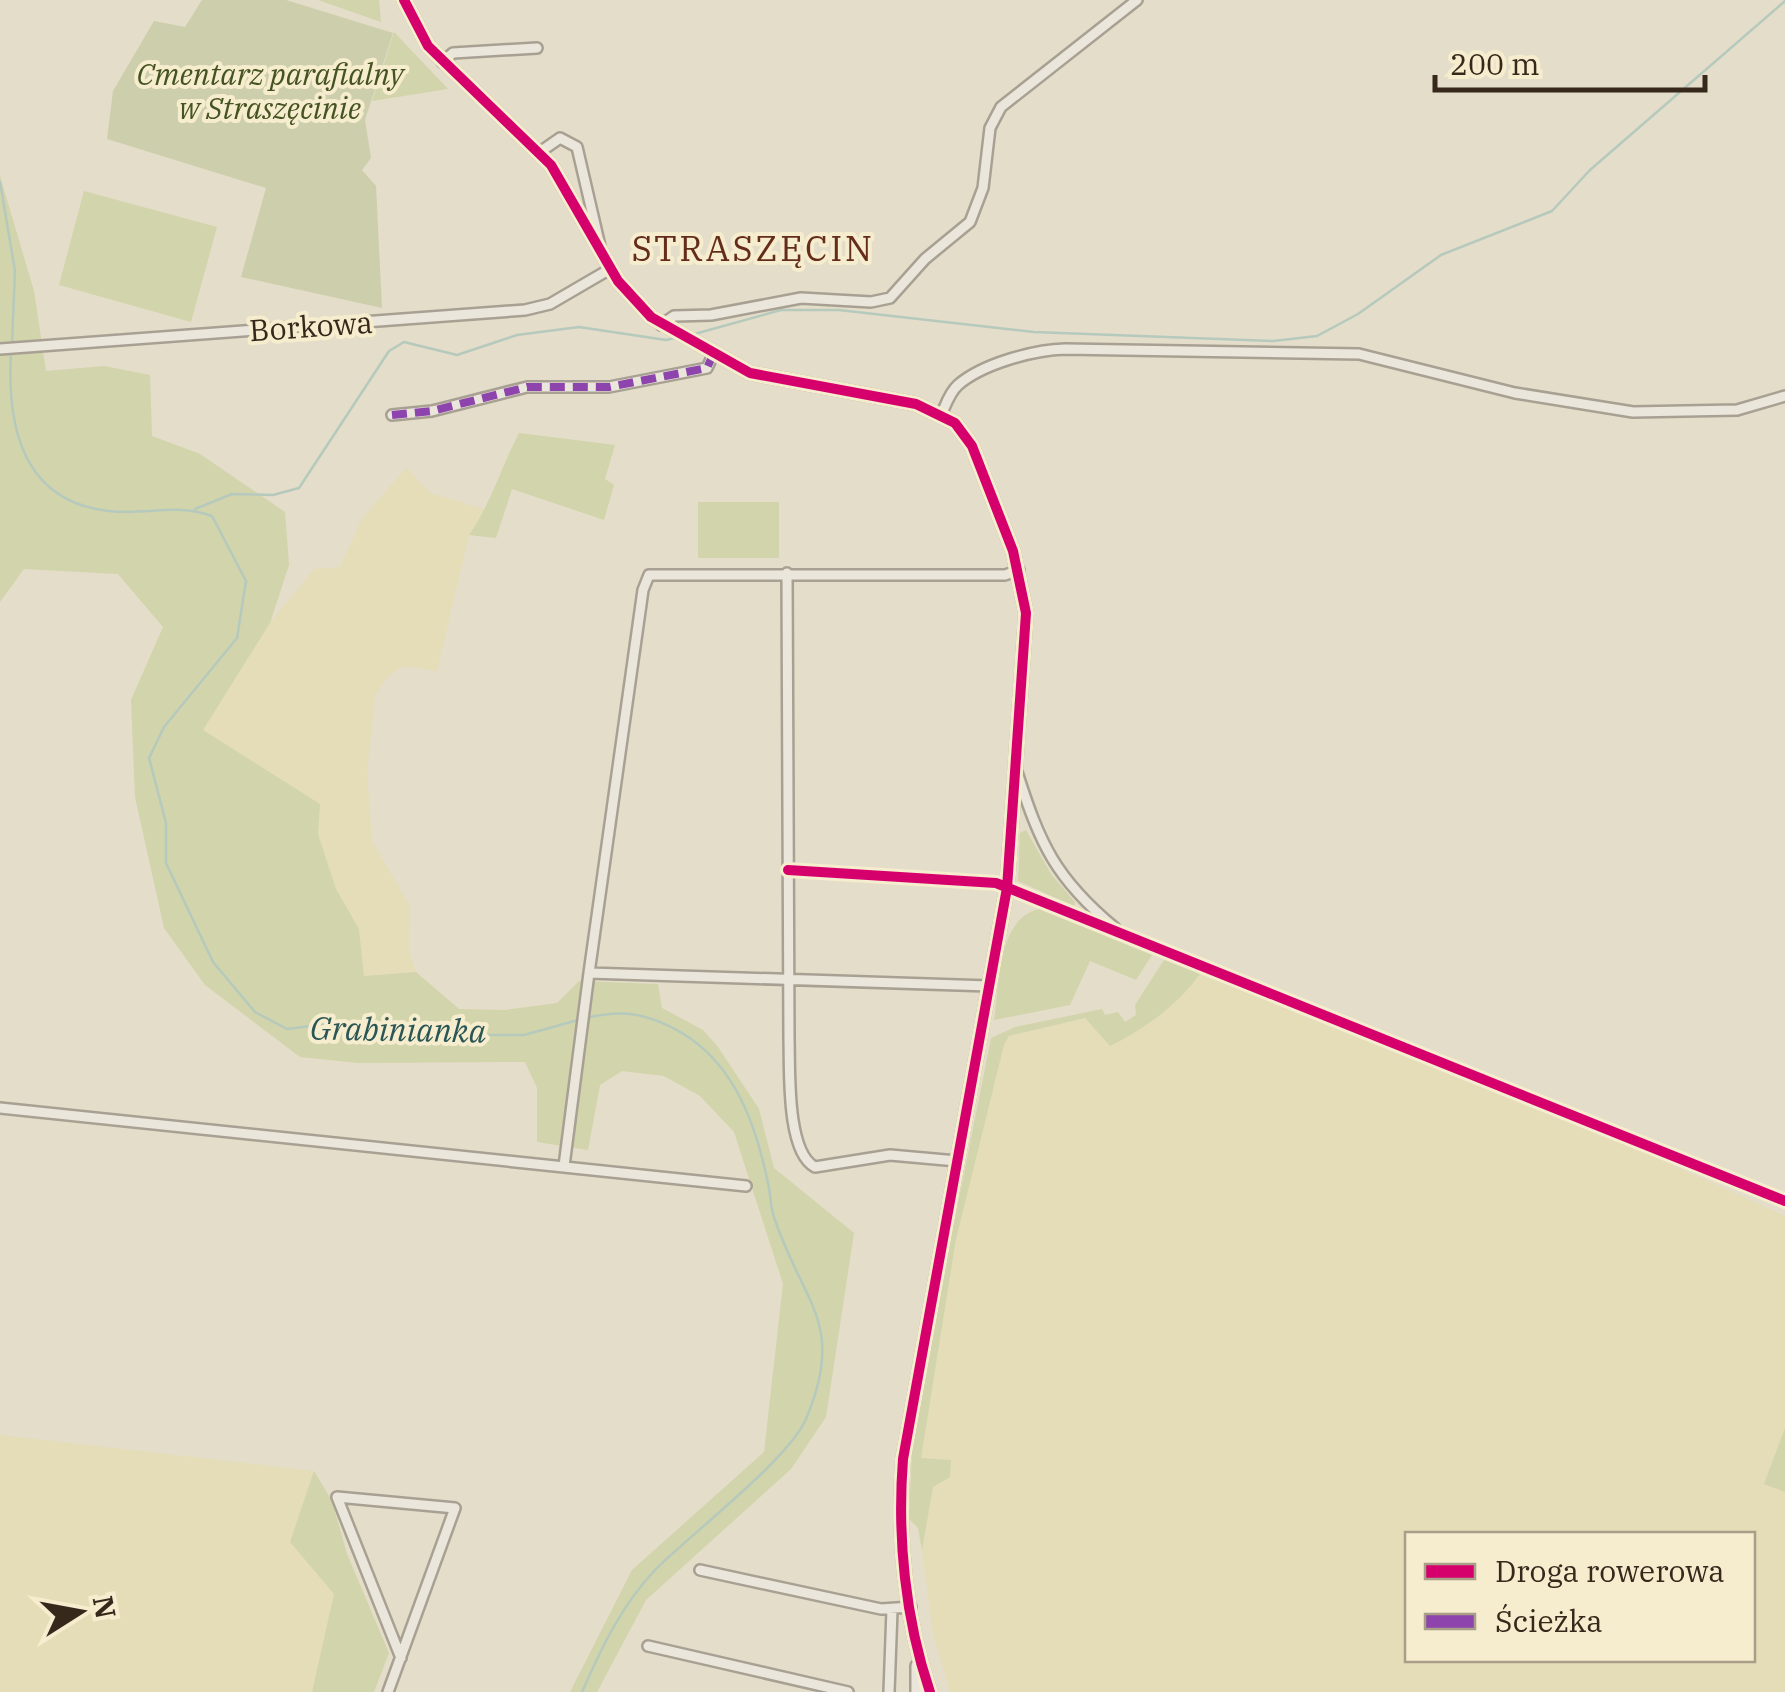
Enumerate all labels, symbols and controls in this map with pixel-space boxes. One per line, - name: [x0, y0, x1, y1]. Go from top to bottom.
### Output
- scale bar: [1435, 30, 1705, 92]
- text: 200 m: [1450, 44, 1540, 83]
- park label: Cmentarz parafialny w Straszęcinie: [137, 54, 406, 127]
- district label: STRASZĘCIN: [631, 225, 875, 271]
- street label: Borkowa: [248, 302, 374, 349]
- water label: Grabinianka: [310, 1006, 487, 1052]
- legend: [1405, 1532, 1755, 1662]
- text: Droga rowerowa: [1495, 1551, 1725, 1590]
- north arrow: [30, 1562, 130, 1662]
- text: N: [85, 1593, 125, 1622]
- text: Ścieżka: [1495, 1601, 1603, 1640]

